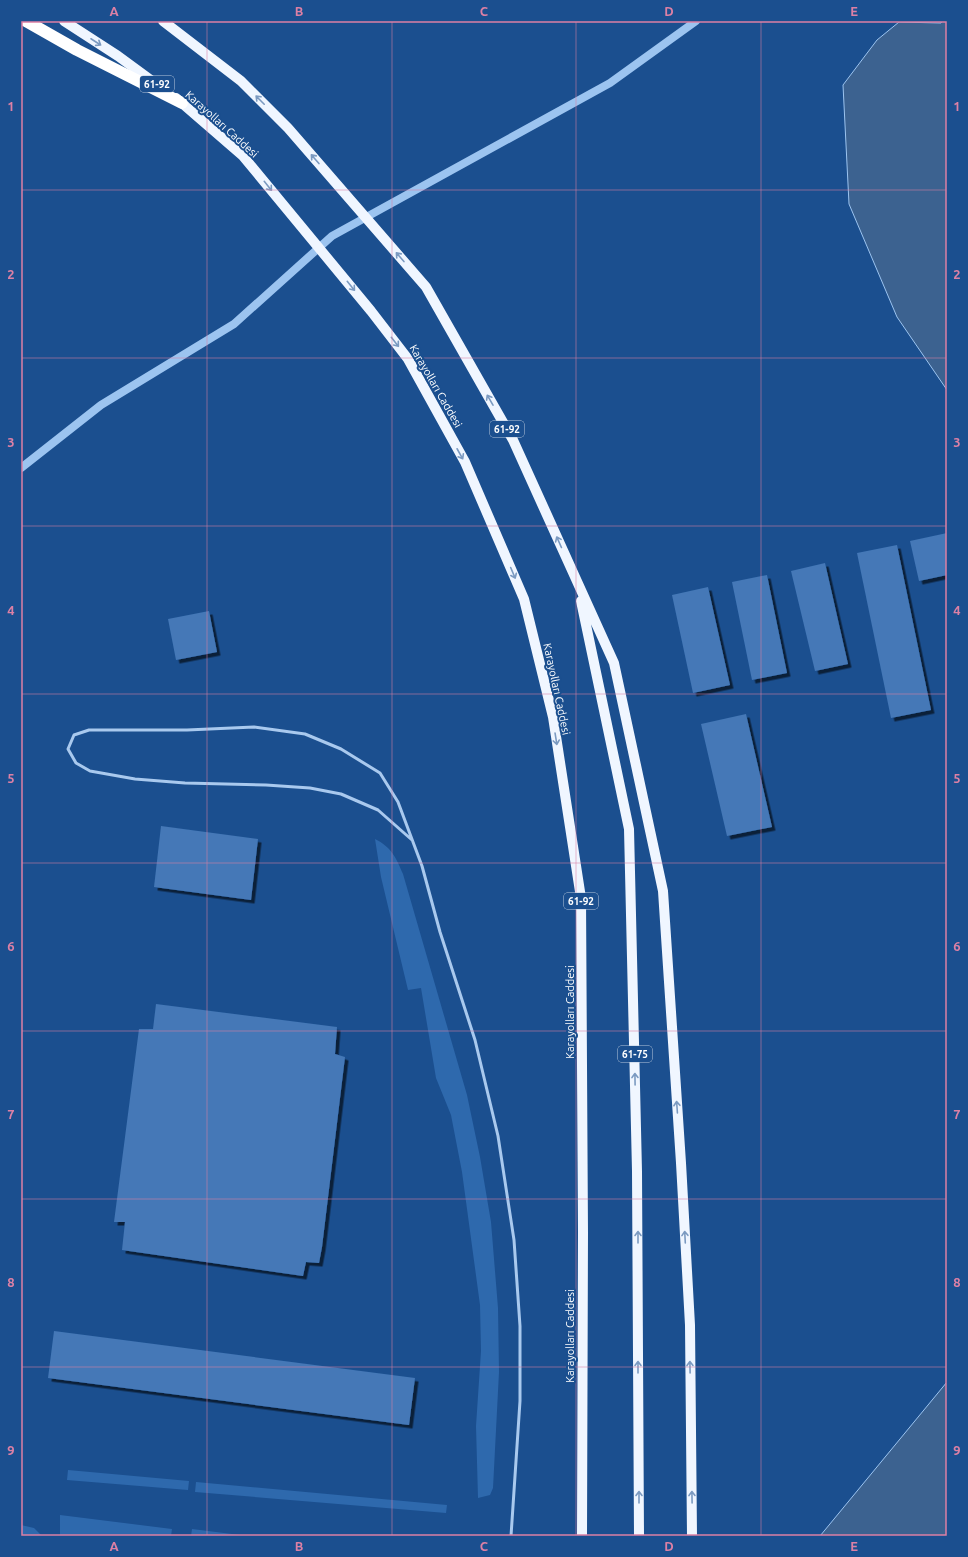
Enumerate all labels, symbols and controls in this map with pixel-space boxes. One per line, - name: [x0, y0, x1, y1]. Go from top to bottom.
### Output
- text: A: [109, 4, 119, 18]
- text: B: [295, 4, 304, 18]
- text: C: [480, 4, 489, 18]
- text: D: [664, 4, 674, 18]
- text: E: [850, 4, 858, 18]
- one-way arrow: [91, 38, 102, 46]
- road number: 61-92: [140, 76, 174, 92]
- street label: Karayolları Caddesi: [183, 88, 261, 160]
- one-way arrow: [255, 96, 265, 105]
- text: 1: [7, 99, 15, 113]
- text: 1: [953, 99, 961, 113]
- one-way arrow: [310, 154, 319, 165]
- one-way arrow: [264, 180, 273, 191]
- one-way arrow: [396, 252, 405, 263]
- text: 2: [7, 267, 15, 281]
- text: 2: [953, 267, 961, 281]
- one-way arrow: [346, 281, 355, 292]
- one-way arrow: [390, 336, 399, 347]
- street label: Karayolları Caddesi: [407, 343, 465, 429]
- one-way arrow: [486, 394, 494, 406]
- road number: 61-92: [490, 421, 524, 437]
- text: 3: [7, 435, 15, 449]
- text: 3: [953, 435, 961, 449]
- one-way arrow: [457, 448, 465, 460]
- one-way arrow: [555, 536, 562, 548]
- one-way arrow: [510, 566, 517, 578]
- text: 4: [7, 603, 15, 617]
- text: 4: [953, 603, 961, 617]
- street label: Karayolları Caddesi: [541, 642, 573, 736]
- one-way arrow: [552, 732, 560, 745]
- text: 5: [7, 771, 15, 785]
- text: 5: [953, 771, 961, 785]
- road number: 61-92: [564, 893, 598, 909]
- text: 6: [7, 939, 15, 953]
- text: 6: [953, 939, 961, 953]
- street label: Karayolları Caddesi: [564, 965, 576, 1059]
- road number: 61-75: [618, 1046, 652, 1062]
- one-way arrow: [631, 1073, 639, 1086]
- one-way arrow: [674, 1101, 681, 1114]
- text: 7: [7, 1107, 15, 1121]
- text: 7: [953, 1107, 961, 1121]
- one-way arrow: [634, 1231, 642, 1244]
- one-way arrow: [681, 1231, 689, 1244]
- text: 8: [7, 1275, 15, 1289]
- text: 8: [953, 1275, 961, 1289]
- street label: Karayolları Caddesi: [564, 1289, 576, 1383]
- one-way arrow: [634, 1361, 642, 1374]
- one-way arrow: [686, 1361, 694, 1374]
- text: 9: [7, 1443, 15, 1457]
- text: 9: [953, 1443, 961, 1457]
- one-way arrow: [635, 1491, 643, 1504]
- one-way arrow: [688, 1491, 696, 1504]
- text: A: [109, 1539, 119, 1553]
- text: B: [295, 1539, 304, 1553]
- text: C: [480, 1539, 489, 1553]
- text: D: [664, 1539, 674, 1553]
- text: E: [850, 1539, 858, 1553]

